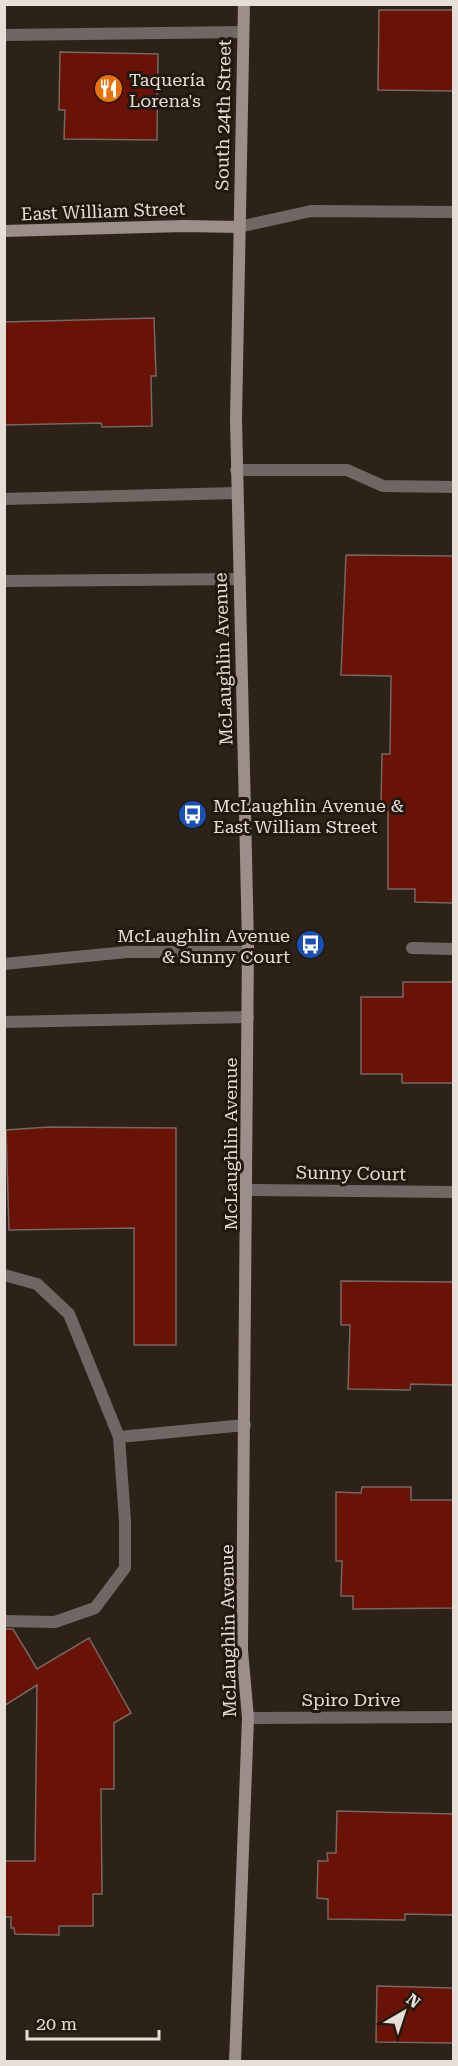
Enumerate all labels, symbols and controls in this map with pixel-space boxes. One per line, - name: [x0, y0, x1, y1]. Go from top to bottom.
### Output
- street label: South 24th Street: [211, 39, 235, 191]
- place label: Taquería Lorena's: [129, 69, 205, 111]
- restaurant icon: Taquería Lorena's: [92, 73, 124, 105]
- street label: East William Street: [20, 198, 186, 224]
- street label: McLaughlin Avenue: [209, 572, 237, 746]
- place label: McLaughlin Avenue & East William Street: [213, 795, 404, 837]
- bus stop icon: McLaughlin Avenue & East William Street: [176, 799, 208, 831]
- place label: McLaughlin Avenue & Sunny Court: [117, 925, 290, 967]
- bus stop icon: McLaughlin Avenue & Sunny Court: [295, 929, 327, 961]
- street label: McLaughlin Avenue: [220, 1057, 241, 1230]
- street label: Sunny Court: [296, 1162, 407, 1184]
- street label: McLaughlin Avenue: [216, 1544, 240, 1718]
- street label: Spiro Drive: [302, 1689, 400, 1710]
- north arrow: [374, 1982, 434, 2042]
- text: N: [402, 1989, 424, 2012]
- scale bar: [27, 2003, 159, 2041]
- text: 20 m: [36, 2013, 77, 2034]

